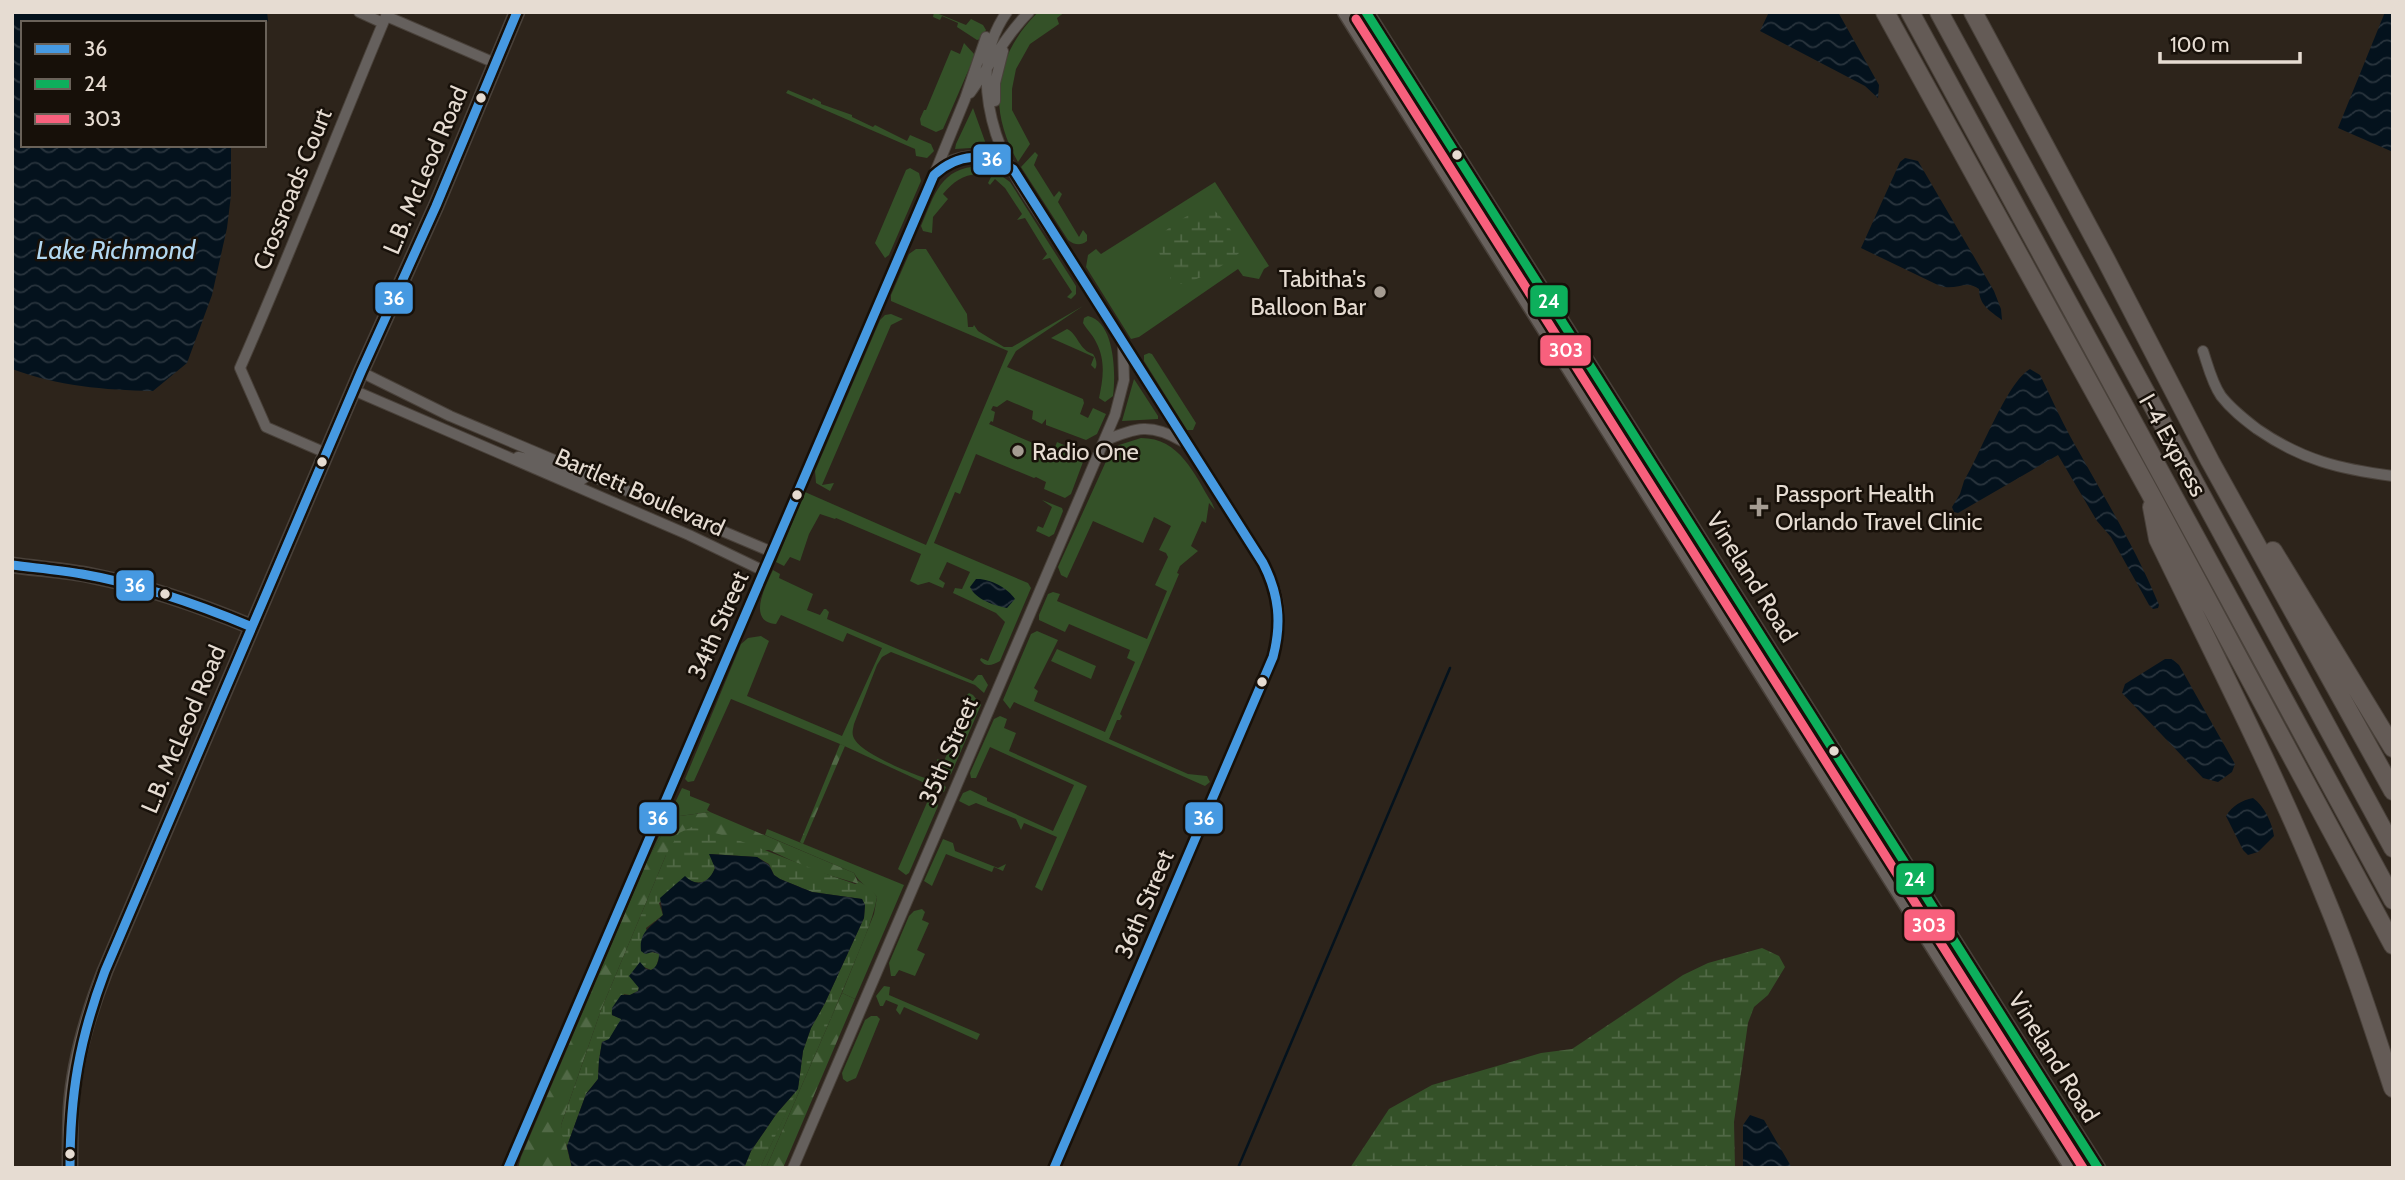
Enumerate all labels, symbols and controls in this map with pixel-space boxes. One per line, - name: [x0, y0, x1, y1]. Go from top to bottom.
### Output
- legend: [21, 21, 266, 147]
- scale bar: [2160, 21, 2300, 65]
- text: 100 m: [2170, 32, 2229, 57]
- text: 36: [84, 36, 107, 61]
- text: 24: [84, 71, 107, 96]
- street label: L.B. McLeod Road: [377, 82, 473, 258]
- unlabelled marker: [474, 91, 488, 105]
- street label: Crossroads Court: [246, 104, 338, 274]
- text: 303: [84, 106, 121, 131]
- line badge: 36: [972, 143, 1012, 176]
- text: 36: [982, 148, 1002, 171]
- unlabelled marker: [1450, 148, 1464, 162]
- water label: Lake Richmond: [36, 234, 197, 266]
- place label: Tabitha's Balloon Bar: [1250, 264, 1366, 321]
- line badge: 36: [374, 281, 414, 315]
- marker: Tabitha's Balloon Bar: [1372, 284, 1388, 300]
- line badge: 24: [1529, 284, 1569, 318]
- text: 36: [384, 287, 404, 310]
- text: 24: [1538, 290, 1560, 313]
- line badge: 303: [1539, 334, 1592, 367]
- text: 303: [1549, 339, 1583, 362]
- street label: I-4 Express: [2133, 389, 2213, 502]
- place label: Radio One: [1032, 437, 1139, 466]
- street label: Bartlett Boulevard: [551, 442, 729, 542]
- marker: Radio One: [1010, 443, 1026, 459]
- unlabelled marker: [315, 455, 329, 469]
- place label: Passport Health Orlando Travel Clinic: [1775, 479, 1983, 536]
- unlabelled marker: [790, 488, 804, 502]
- marker: Passport Health Orlando Travel Clinic: [1749, 497, 1769, 517]
- street label: Vineland Road: [1701, 507, 1803, 647]
- street label: 34th Street: [681, 567, 755, 683]
- line badge: 36: [115, 569, 155, 602]
- text: 36: [125, 574, 145, 597]
- unlabelled marker: [158, 587, 172, 601]
- street label: L.B. McLeod Road: [135, 641, 231, 817]
- unlabelled marker: [1255, 675, 1269, 689]
- street label: 35th Street: [912, 693, 984, 809]
- unlabelled marker: [1827, 744, 1841, 758]
- line badge: 36: [638, 801, 678, 835]
- line badge: 36: [1184, 801, 1224, 835]
- text: 36: [648, 807, 668, 830]
- text: 36: [1194, 807, 1214, 830]
- street label: 36th Street: [1108, 845, 1180, 963]
- line badge: 24: [1895, 862, 1935, 896]
- text: 24: [1904, 868, 1926, 891]
- line badge: 303: [1903, 908, 1956, 942]
- text: 303: [1912, 914, 1946, 937]
- street label: Vineland Road: [2003, 987, 2105, 1127]
- unlabelled marker: [63, 1147, 77, 1161]

